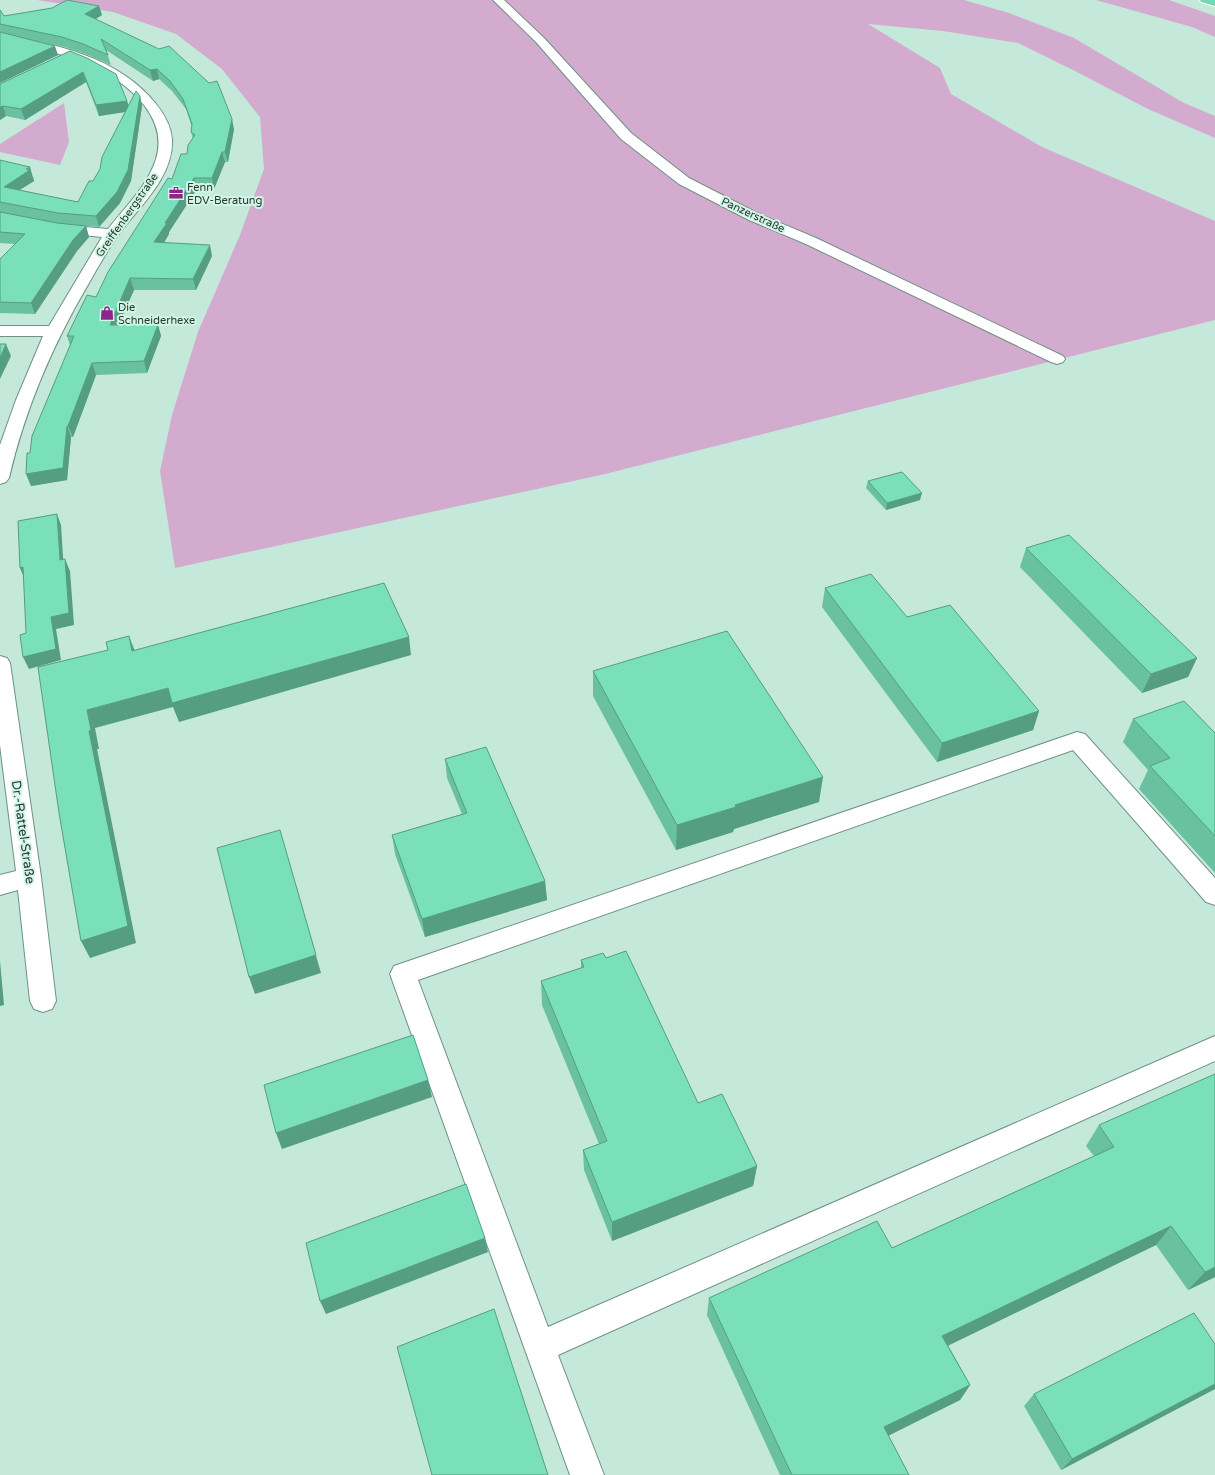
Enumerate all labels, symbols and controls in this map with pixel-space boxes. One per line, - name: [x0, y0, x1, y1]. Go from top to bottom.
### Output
- street label: Greiffenbergstraße: [93, 171, 161, 259]
- place label: Fenn EDV-Beratung: [187, 181, 263, 207]
- office icon: Fenn EDV-Beratung: [168, 185, 184, 201]
- street label: Panzerstraße: [719, 195, 787, 235]
- place label: Die Schneiderhexe: [118, 301, 195, 327]
- shop icon: Die Schneiderhexe: [99, 305, 115, 321]
- street label: Dr.-Rattel-Straße: [8, 779, 38, 885]

